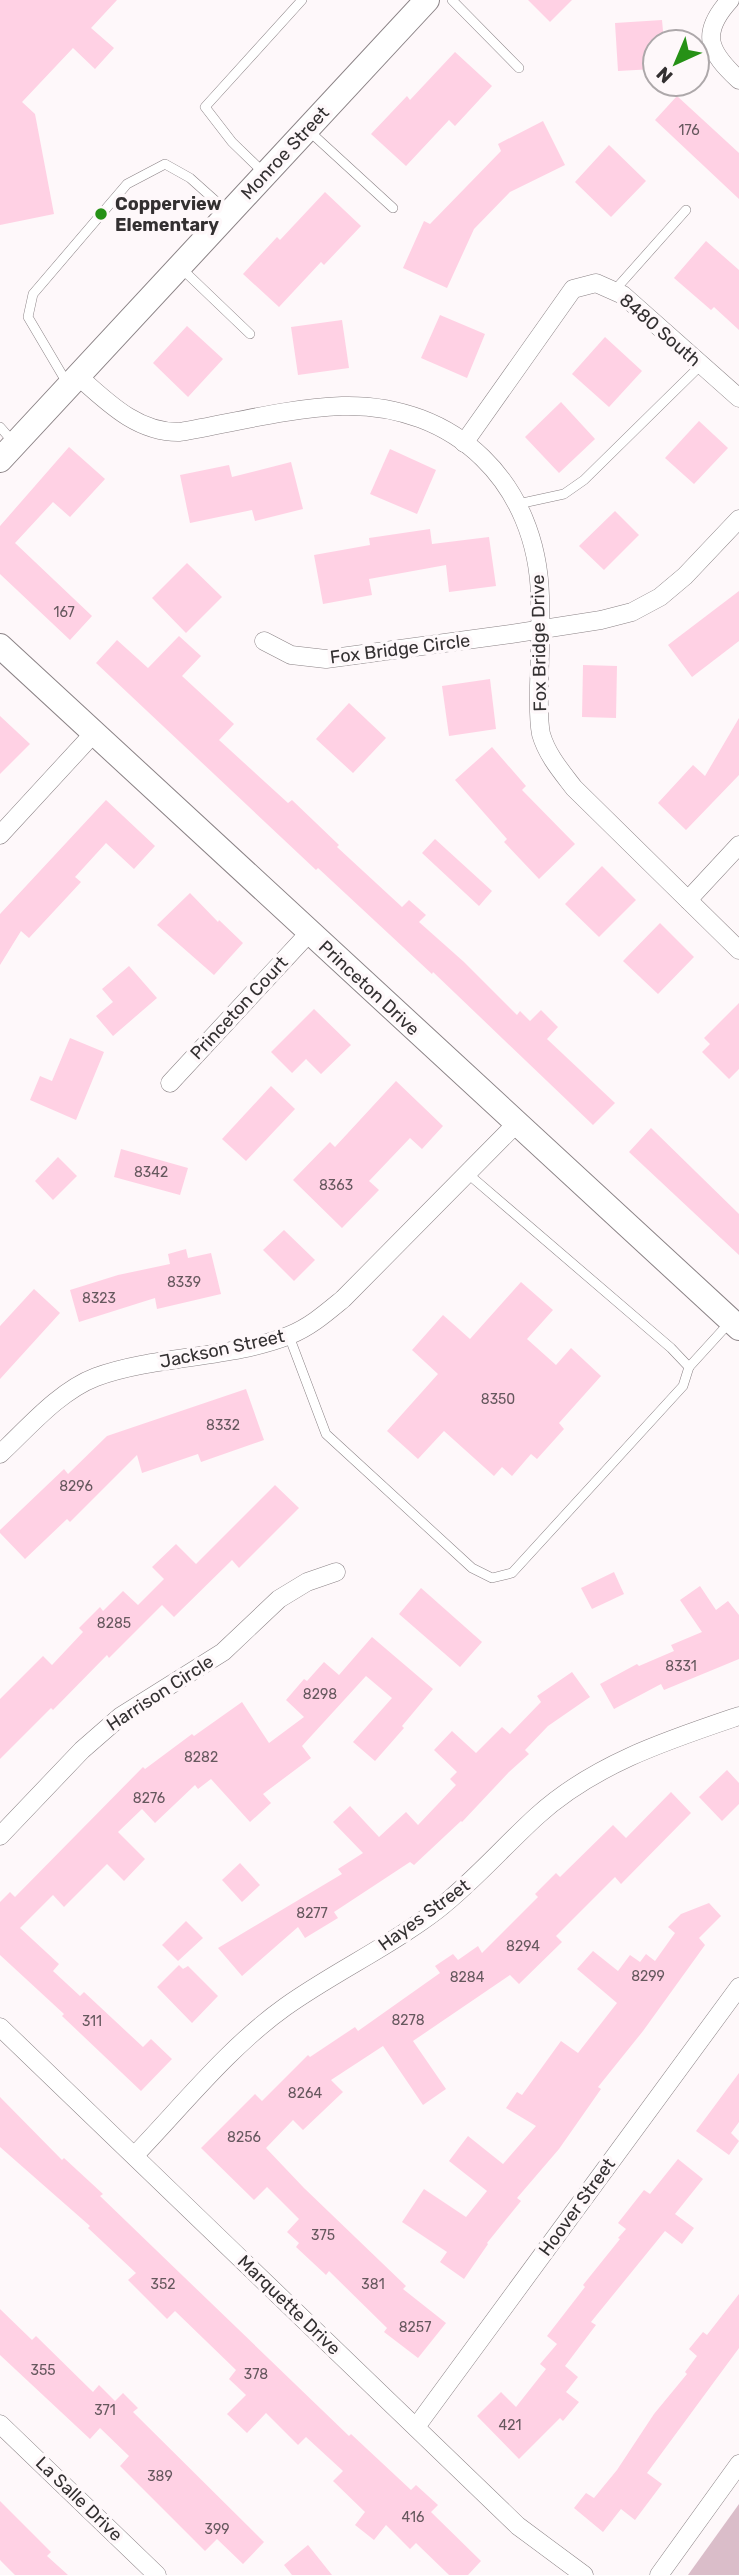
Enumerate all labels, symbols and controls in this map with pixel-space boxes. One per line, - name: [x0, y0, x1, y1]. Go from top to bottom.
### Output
- north arrow: [641, 28, 711, 98]
- text: N: [652, 62, 677, 88]
- street label: Monroe Street: [236, 102, 334, 204]
- house number: 176: [678, 122, 700, 139]
- place label: Copperview Elementary: [115, 193, 222, 236]
- marker: Copperview Elementary: [93, 206, 109, 222]
- street label: 8480 South: [615, 289, 705, 371]
- street label: Fox Bridge Drive: [527, 574, 551, 712]
- house number: 167: [53, 604, 75, 621]
- street label: Fox Bridge Circle: [329, 629, 471, 669]
- street label: Princeton Drive: [314, 936, 424, 1040]
- street label: Princeton Court: [185, 952, 293, 1064]
- house number: 8342: [134, 1164, 168, 1181]
- house number: 8363: [319, 1177, 353, 1194]
- house number: 8339: [167, 1274, 201, 1291]
- house number: 8323: [82, 1290, 116, 1307]
- street label: Jackson Street: [158, 1325, 286, 1373]
- house number: 8350: [481, 1391, 515, 1408]
- house number: 8332: [206, 1417, 240, 1434]
- house number: 8296: [59, 1478, 93, 1495]
- house number: 8285: [97, 1615, 131, 1632]
- street label: Harrison Circle: [102, 1650, 218, 1736]
- house number: 8331: [665, 1658, 697, 1675]
- house number: 8298: [303, 1686, 337, 1703]
- house number: 8282: [184, 1749, 218, 1766]
- house number: 8276: [133, 1790, 165, 1807]
- street label: Hayes Street: [374, 1874, 474, 1956]
- house number: 8277: [296, 1905, 328, 1922]
- house number: 8294: [506, 1938, 540, 1955]
- house number: 8299: [631, 1968, 665, 1985]
- house number: 8284: [450, 1969, 485, 1986]
- house number: 8278: [391, 2012, 425, 2029]
- house number: 311: [82, 2013, 102, 2030]
- house number: 8264: [288, 2085, 322, 2102]
- house number: 8256: [227, 2129, 261, 2146]
- street label: Hoover Street: [534, 2154, 620, 2260]
- house number: 375: [311, 2227, 335, 2244]
- street label: Marquette Drive: [233, 2250, 345, 2360]
- house number: 352: [151, 2276, 175, 2293]
- house number: 381: [361, 2276, 385, 2293]
- house number: 8257: [399, 2319, 431, 2336]
- house number: 355: [30, 2362, 56, 2379]
- house number: 378: [244, 2366, 268, 2383]
- house number: 371: [94, 2402, 116, 2419]
- house number: 421: [499, 2417, 521, 2434]
- street label: La Salle Drive: [31, 2452, 127, 2546]
- house number: 389: [147, 2468, 173, 2485]
- house number: 416: [402, 2509, 424, 2526]
- house number: 399: [204, 2521, 230, 2538]

